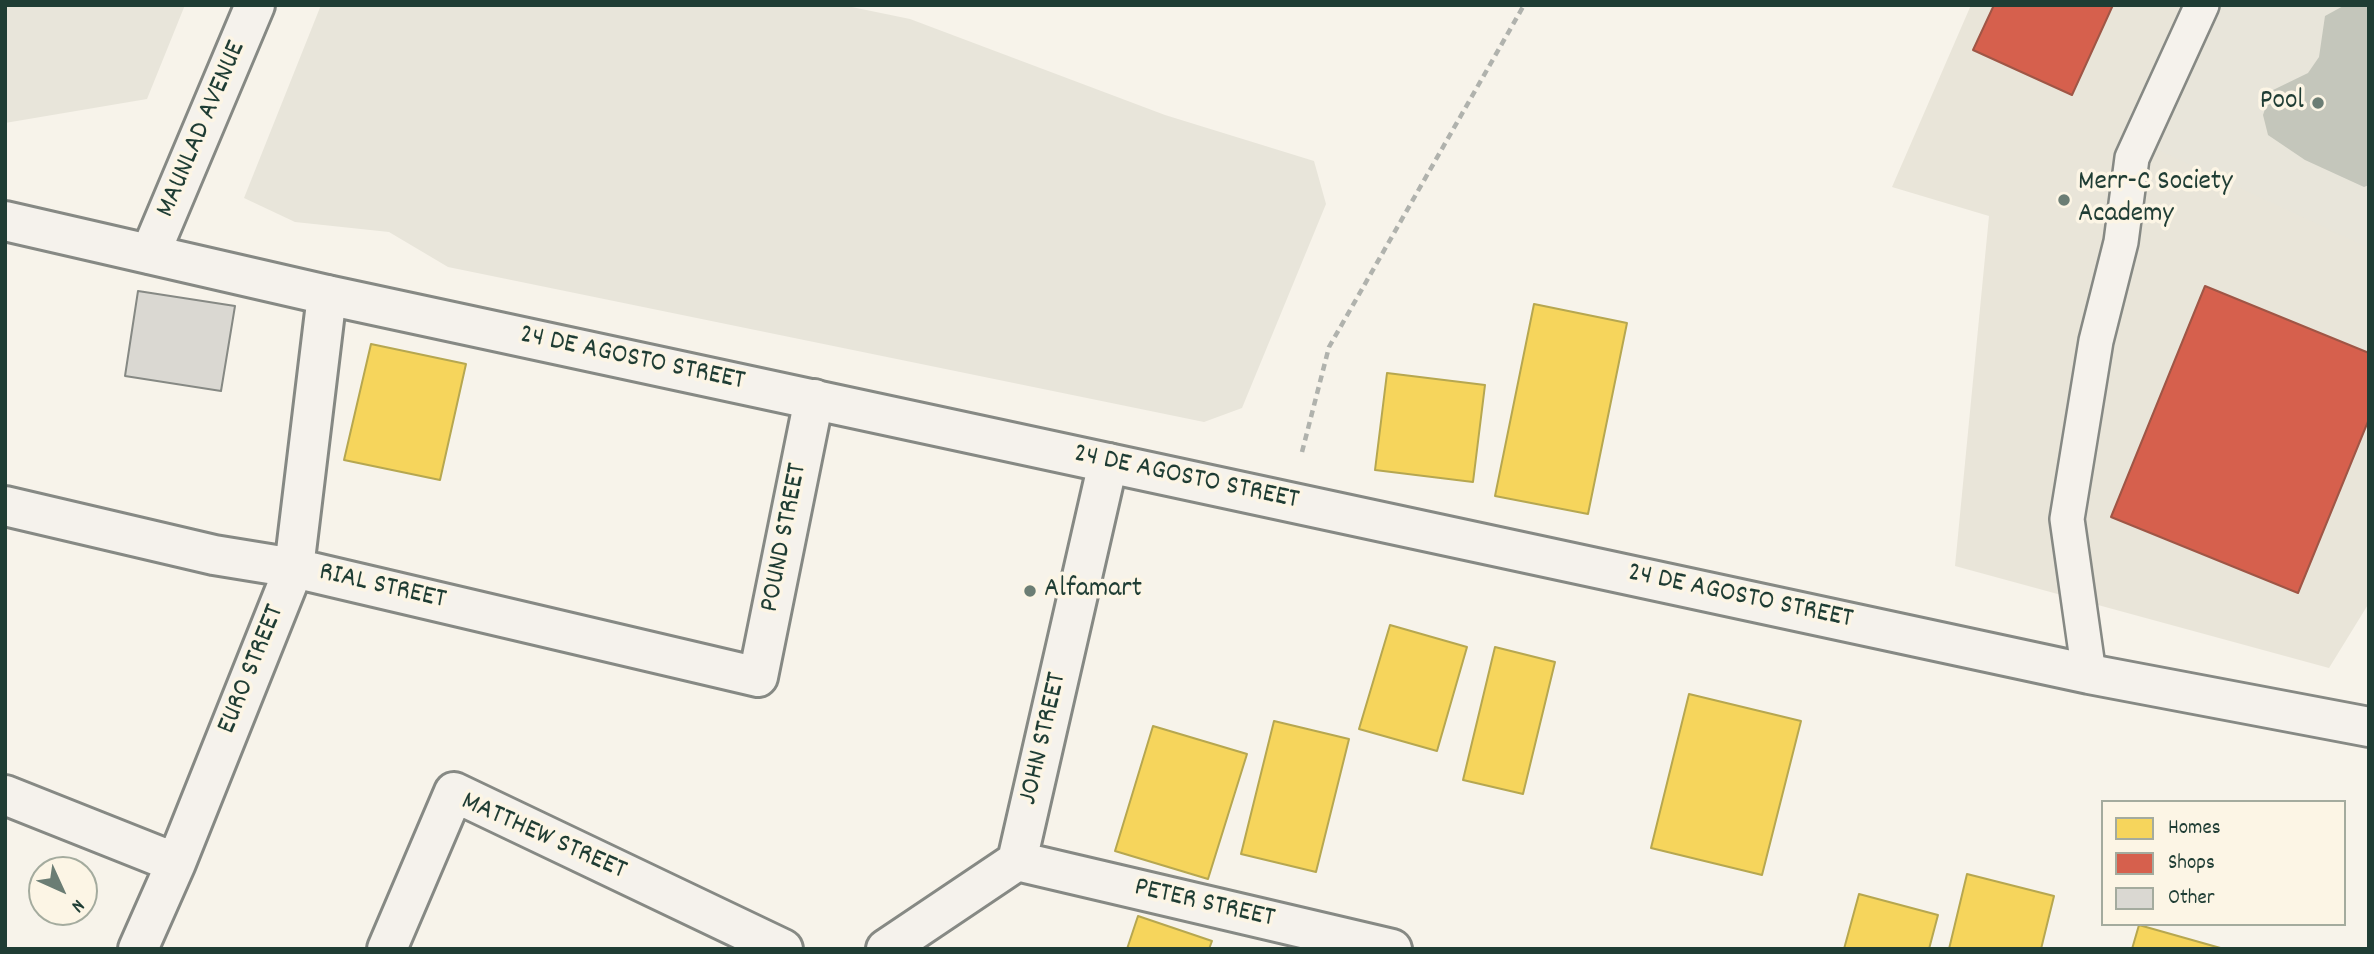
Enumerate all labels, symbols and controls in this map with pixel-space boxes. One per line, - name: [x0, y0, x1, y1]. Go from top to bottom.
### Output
- street label: MAUNLAD AVENUE: [151, 37, 255, 223]
- place label: Pool: [2260, 86, 2304, 120]
- marker: Pool: [2310, 95, 2326, 111]
- place label: Merr-C Society Academy: [2078, 167, 2233, 233]
- marker: Merr-C Society Academy: [2056, 192, 2072, 208]
- street label: 24 DE AGOSTO STREET: [516, 320, 748, 400]
- street label: 24 DE AGOSTO STREET: [1070, 439, 1302, 519]
- street label: POUND STREET: [755, 461, 817, 615]
- street label: RIAL STREET: [315, 557, 449, 619]
- street label: 24 DE AGOSTO STREET: [1624, 558, 1856, 638]
- place label: Alfamart: [1044, 574, 1142, 608]
- marker: Alfamart: [1022, 583, 1038, 599]
- street label: EURO STREET: [212, 601, 294, 739]
- street label: JOHN STREET: [1013, 670, 1077, 808]
- street label: MATTHEW STREET: [455, 787, 631, 889]
- legend: [2101, 800, 2346, 926]
- text: Homes: [2168, 814, 2221, 844]
- text: Shops: [2168, 849, 2215, 879]
- north arrow: [28, 856, 98, 926]
- street label: PETER STREET: [1130, 873, 1278, 937]
- text: Other: [2168, 884, 2214, 914]
- text: N: [64, 892, 90, 918]

